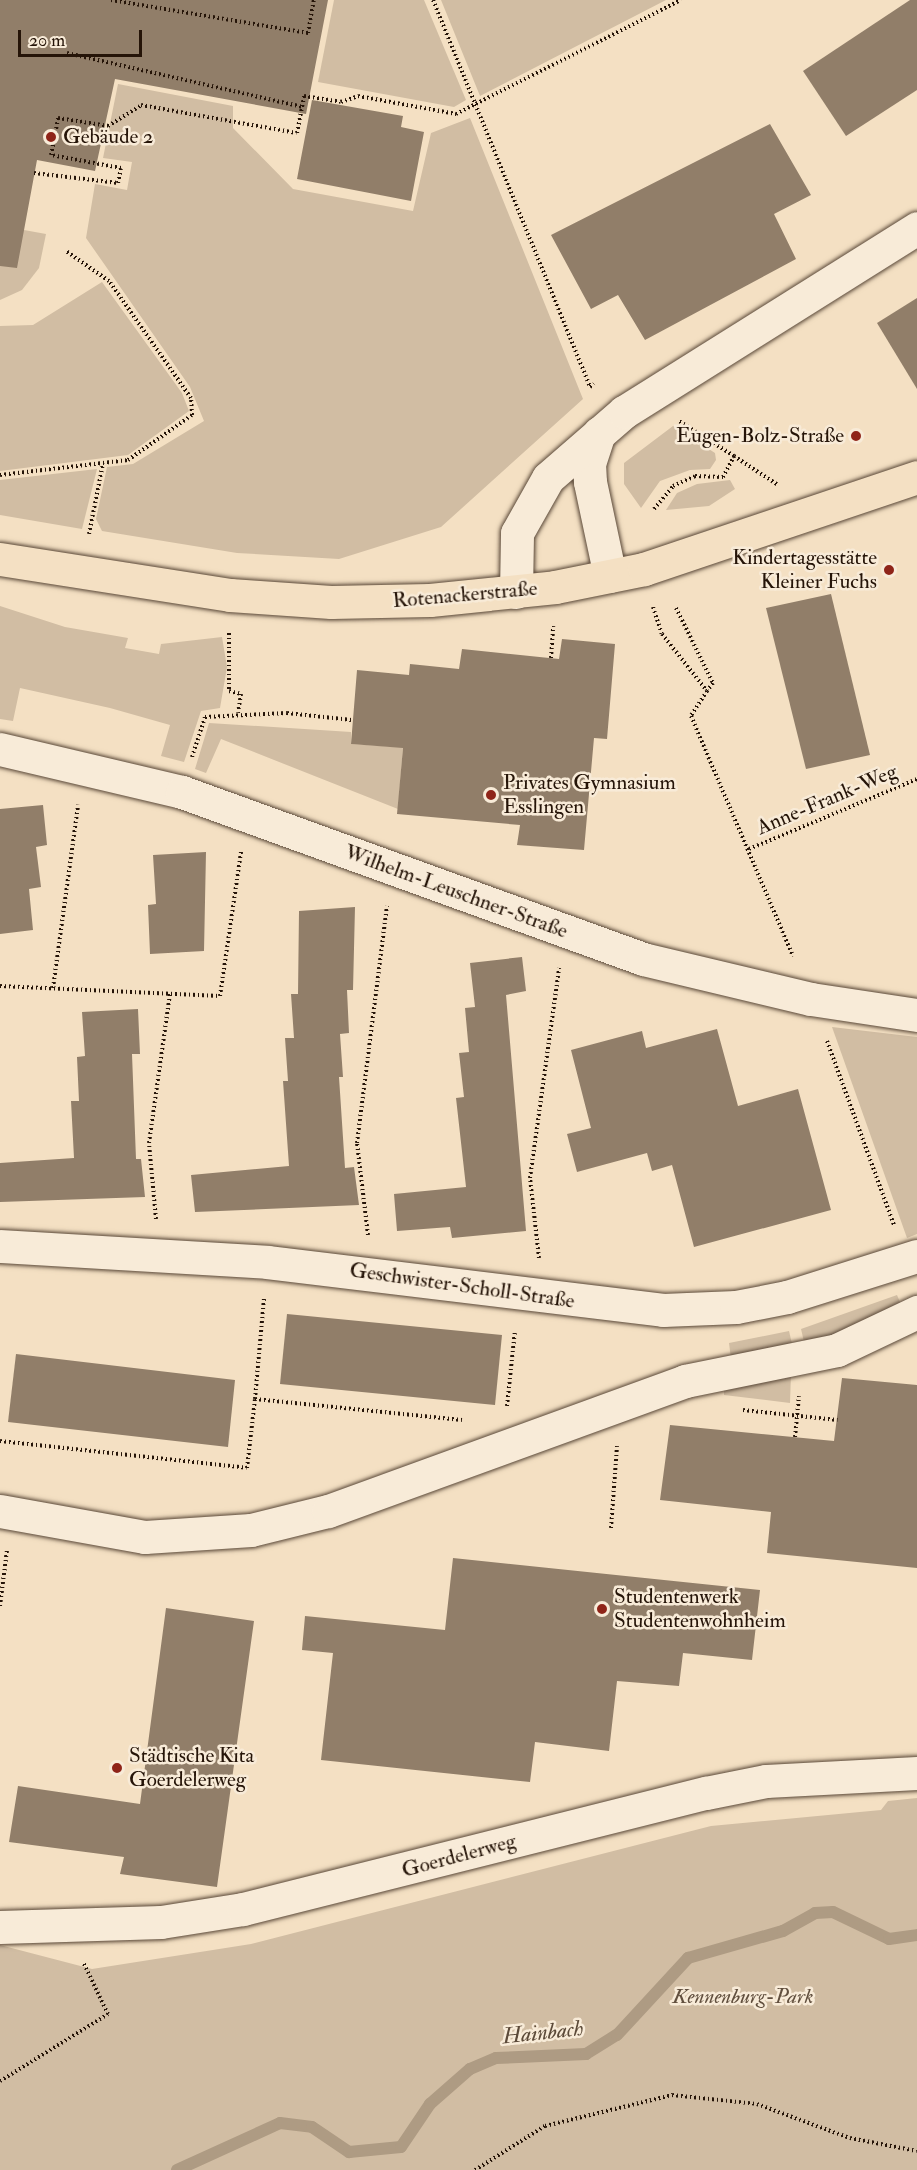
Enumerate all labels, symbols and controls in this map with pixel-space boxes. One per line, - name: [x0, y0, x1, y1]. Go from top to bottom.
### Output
- scale bar: [21, 18, 146, 56]
- text: 20 m: [29, 29, 65, 52]
- place label: Gebäude 2: [63, 124, 153, 150]
- marker: Gebäude 2: [44, 130, 58, 144]
- place label: Eugen-Bolz-Straße: [676, 423, 844, 449]
- marker: Eugen-Bolz-Straße: [849, 429, 863, 443]
- place label: Kindertagesstätte Kleiner Fuchs: [732, 545, 877, 595]
- marker: Kindertagesstätte Kleiner Fuchs: [882, 563, 896, 577]
- street label: Rotenackerstraße: [392, 576, 538, 614]
- street label: Anne-Frank-Weg: [753, 759, 901, 841]
- place label: Privates Gymnasium Esslingen: [503, 770, 676, 820]
- marker: Privates Gymnasium Esslingen: [484, 788, 498, 802]
- street label: Wilhelm-Leuschner-Straße: [341, 840, 571, 944]
- street label: Geschwister-Scholl-Straße: [348, 1258, 576, 1314]
- place label: Studentenwerk Studentenwohnheim: [614, 1584, 786, 1634]
- marker: Studentenwerk Studentenwohnheim: [595, 1602, 609, 1616]
- place label: Städtische Kita Goerdelerweg: [129, 1743, 254, 1793]
- marker: Städtische Kita Goerdelerweg: [110, 1761, 124, 1775]
- street label: Goerdelerweg: [399, 1829, 519, 1883]
- park label: Kennenburg-Park: [673, 1984, 813, 2010]
- water label: Hainbach: [501, 2016, 585, 2050]

